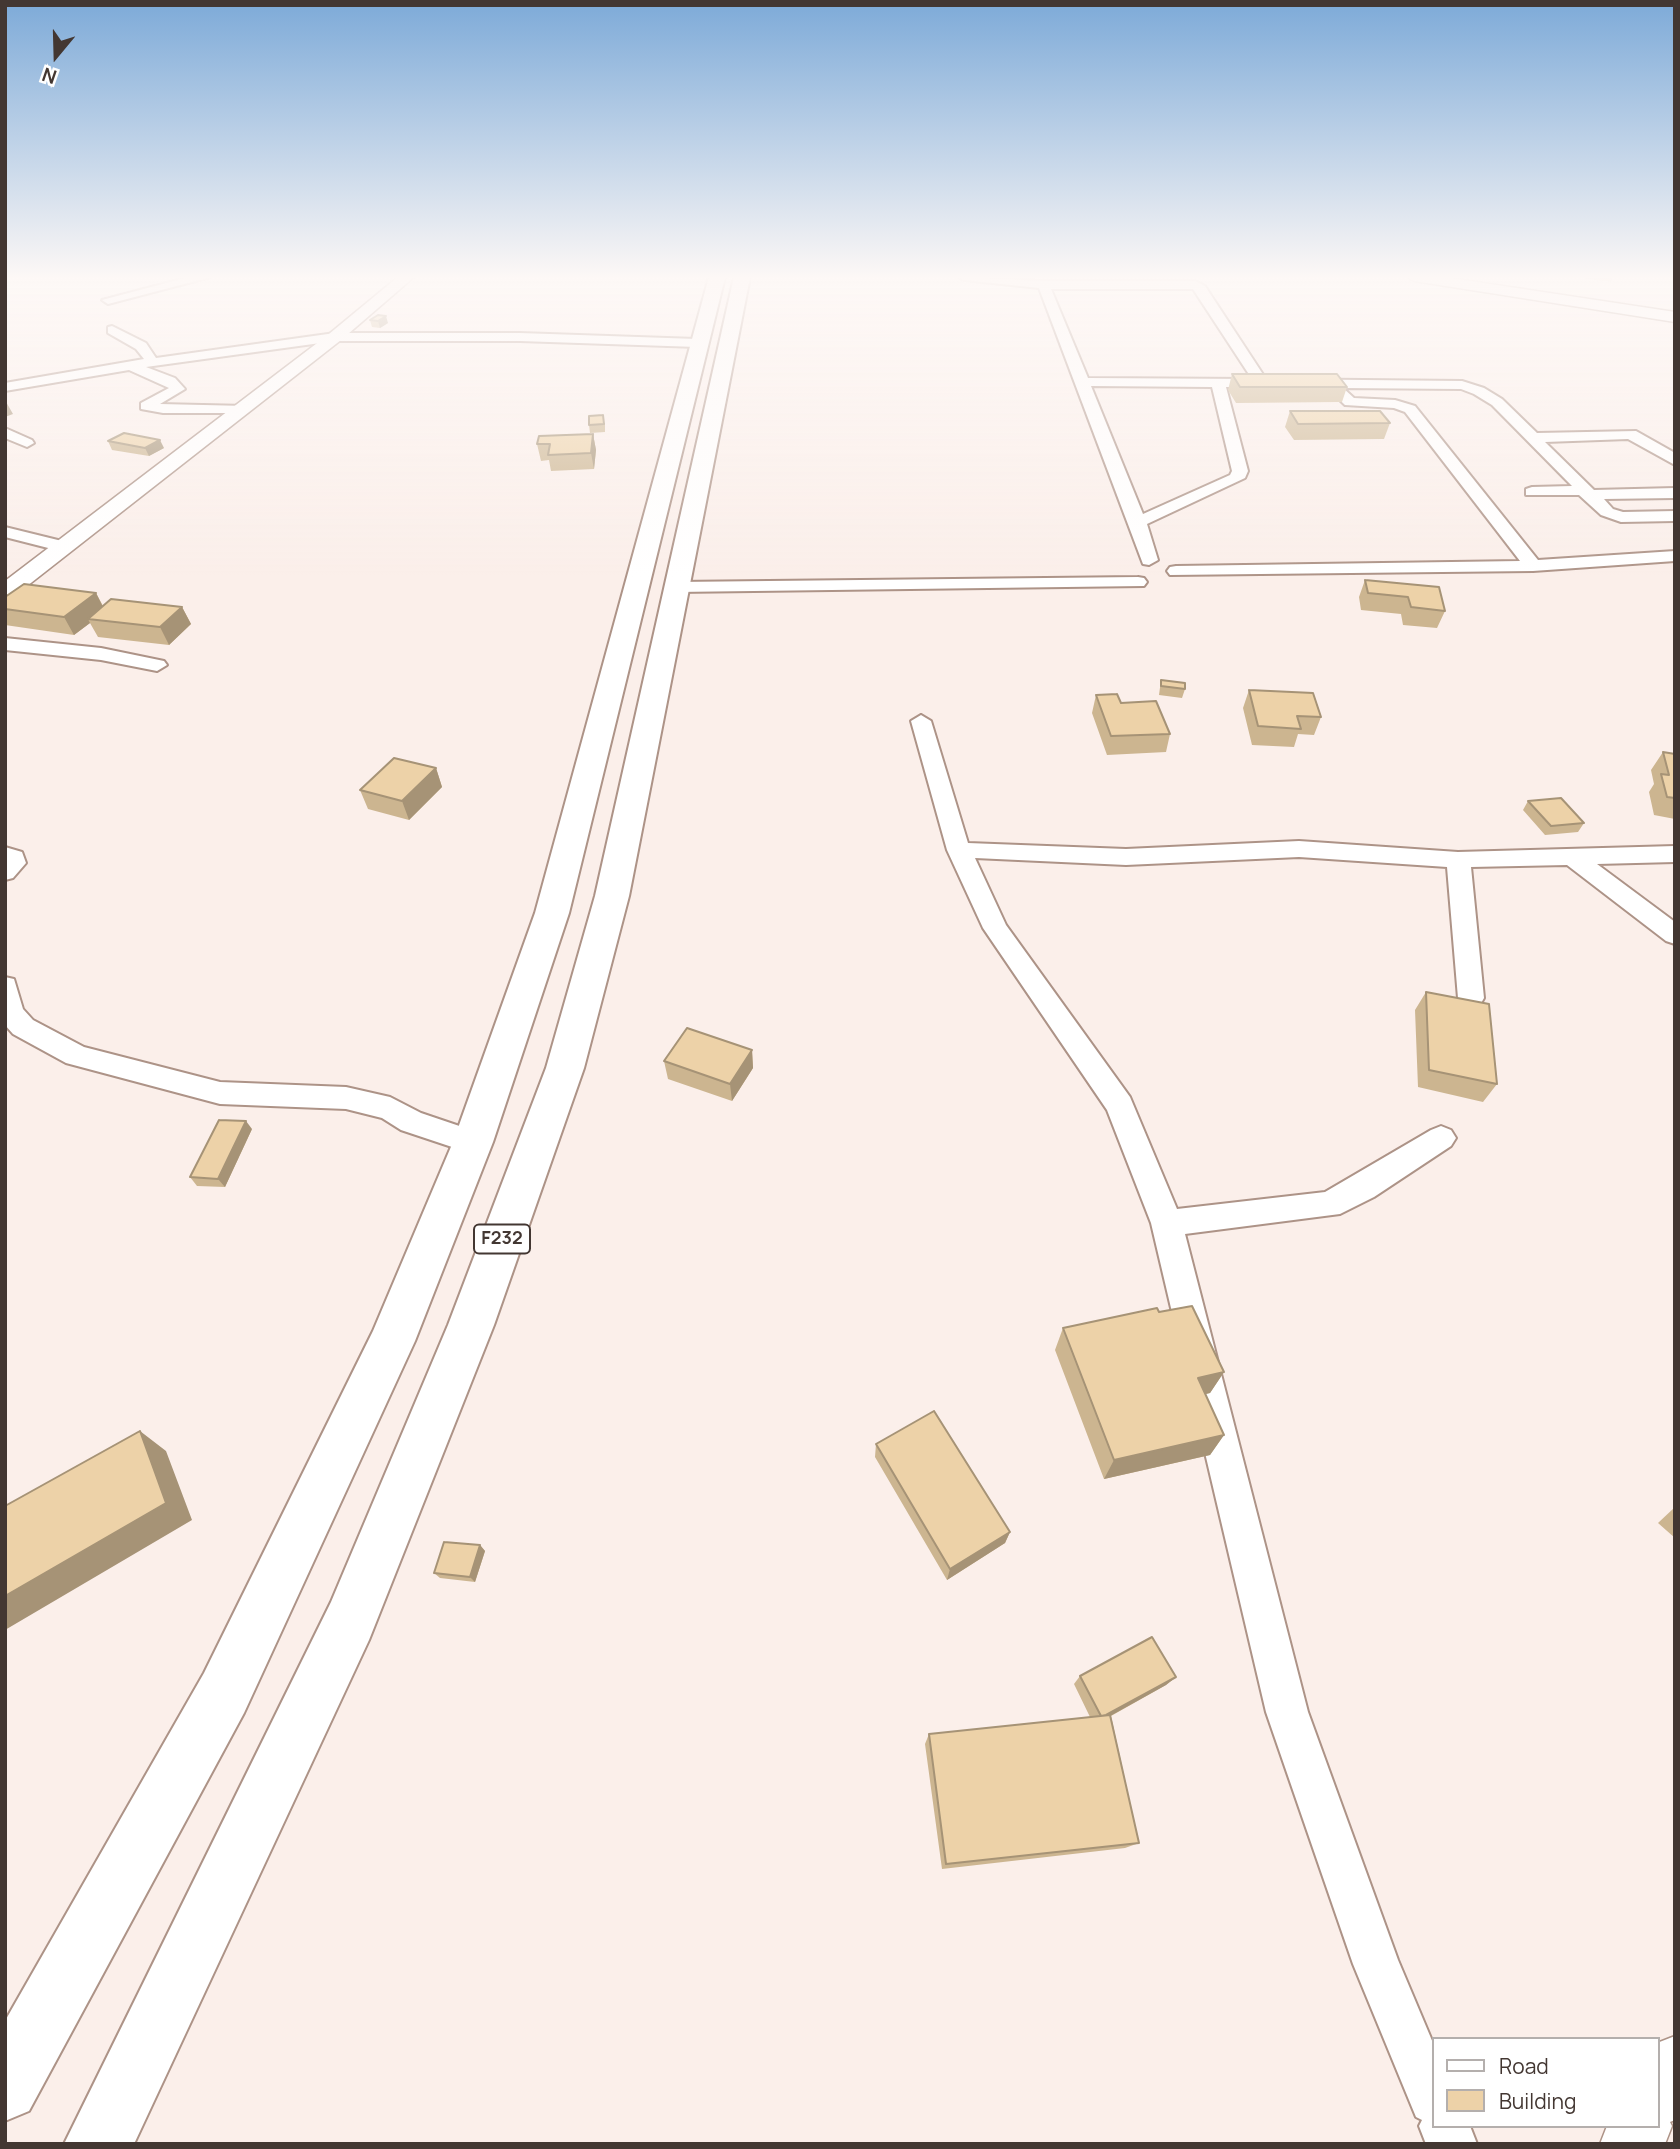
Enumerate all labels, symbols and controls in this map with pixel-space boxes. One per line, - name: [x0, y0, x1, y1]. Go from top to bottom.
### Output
- north arrow: [21, 21, 91, 91]
- text: N: [38, 61, 60, 90]
- road number: F232: [474, 1224, 530, 1254]
- legend: [1432, 2037, 1659, 2128]
- text: Road: [1499, 2052, 1549, 2080]
- text: Building: [1499, 2087, 1576, 2115]

